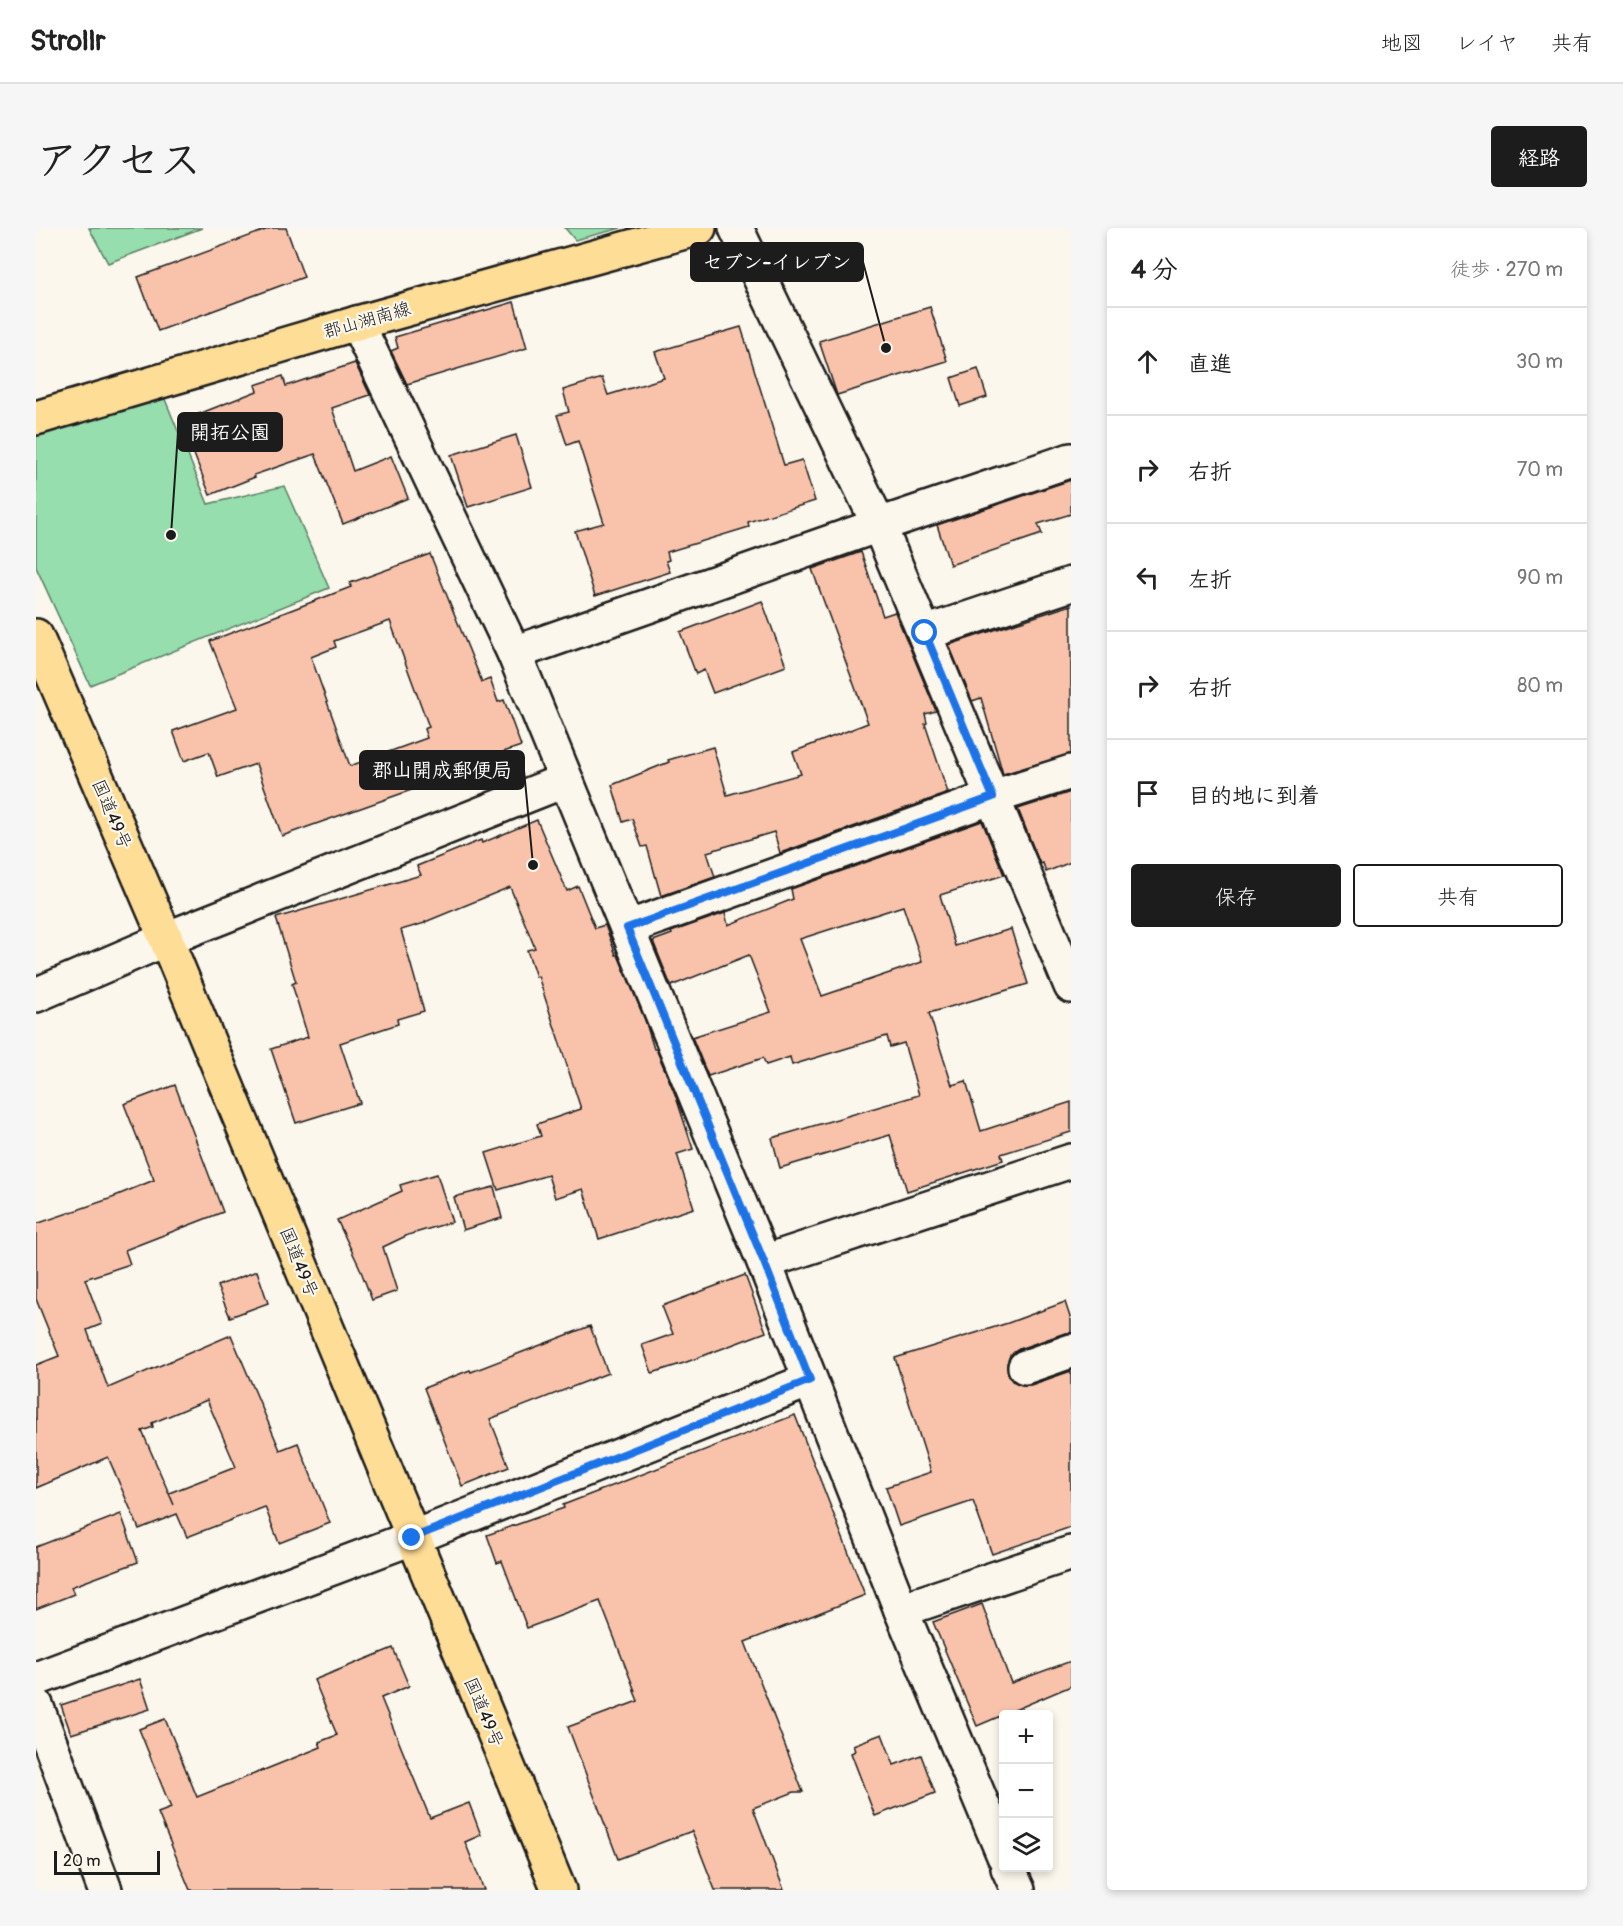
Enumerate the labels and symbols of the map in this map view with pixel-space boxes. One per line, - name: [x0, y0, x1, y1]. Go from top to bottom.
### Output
- callout: セブン-イレブン: [691, 243, 863, 281]
- text: セブン-イレブン: [703, 250, 851, 275]
- street label: 郡山湖南線: [321, 297, 414, 344]
- callout: 開拓公園: [178, 413, 282, 451]
- text: 開拓公園: [190, 420, 270, 445]
- route start: [911, 619, 937, 645]
- callout: 郡山開成郵便局: [360, 751, 524, 789]
- text: 郡山開成郵便局: [372, 758, 512, 783]
- street label: 国道49号: [87, 776, 137, 853]
- street label: 国道49号: [274, 1224, 323, 1301]
- route end: [398, 1524, 424, 1550]
- street label: 国道49号: [459, 1674, 509, 1751]
- scale bar: [54, 1848, 160, 1876]

